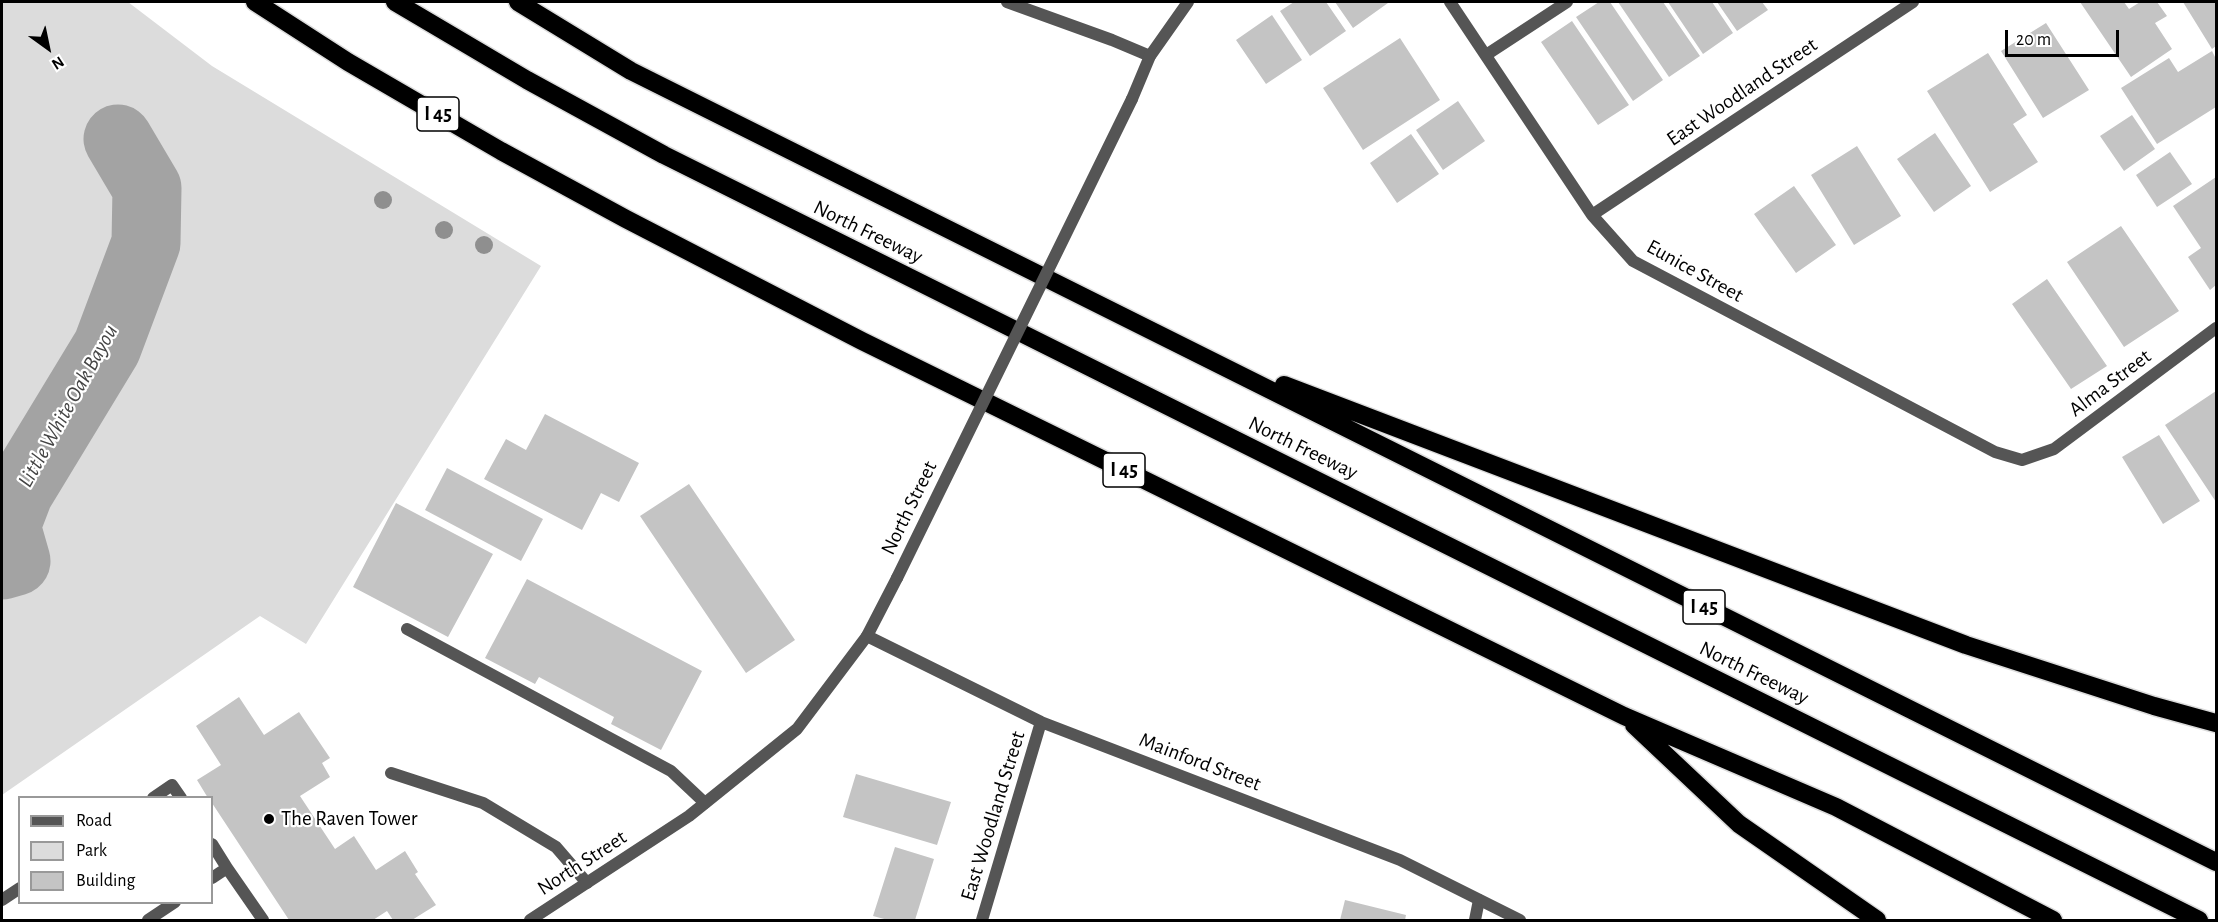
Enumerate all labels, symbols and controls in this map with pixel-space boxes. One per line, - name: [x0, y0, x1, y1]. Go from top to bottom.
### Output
- north arrow: [18, 18, 78, 78]
- scale bar: [2008, 18, 2122, 56]
- text: 20 m: [2016, 31, 2051, 49]
- street label: East Woodland Street: [1662, 32, 1822, 152]
- text: N: [49, 53, 67, 73]
- road number: I 45: [417, 97, 459, 131]
- street label: North Freeway: [809, 195, 927, 269]
- street label: Eunice Street: [1642, 234, 1748, 308]
- water label: Little White Oak Bayou: [12, 320, 124, 492]
- street label: Alma Street: [2064, 344, 2156, 422]
- street label: North Freeway: [1244, 411, 1362, 485]
- road number: I 45: [1103, 453, 1145, 487]
- street label: North Street: [875, 457, 943, 559]
- road number: I 45: [1683, 590, 1725, 624]
- street label: North Freeway: [1695, 636, 1813, 710]
- street label: Mainford Street: [1136, 727, 1264, 797]
- street label: East Woodland Street: [955, 728, 1031, 904]
- legend: [18, 796, 213, 904]
- place label: The Raven Tower: [281, 806, 418, 832]
- text: Road: [76, 812, 112, 830]
- marker: The Raven Tower: [262, 812, 276, 826]
- street label: North Street: [533, 825, 631, 901]
- text: Park: [76, 842, 107, 860]
- text: Building: [76, 872, 135, 890]

